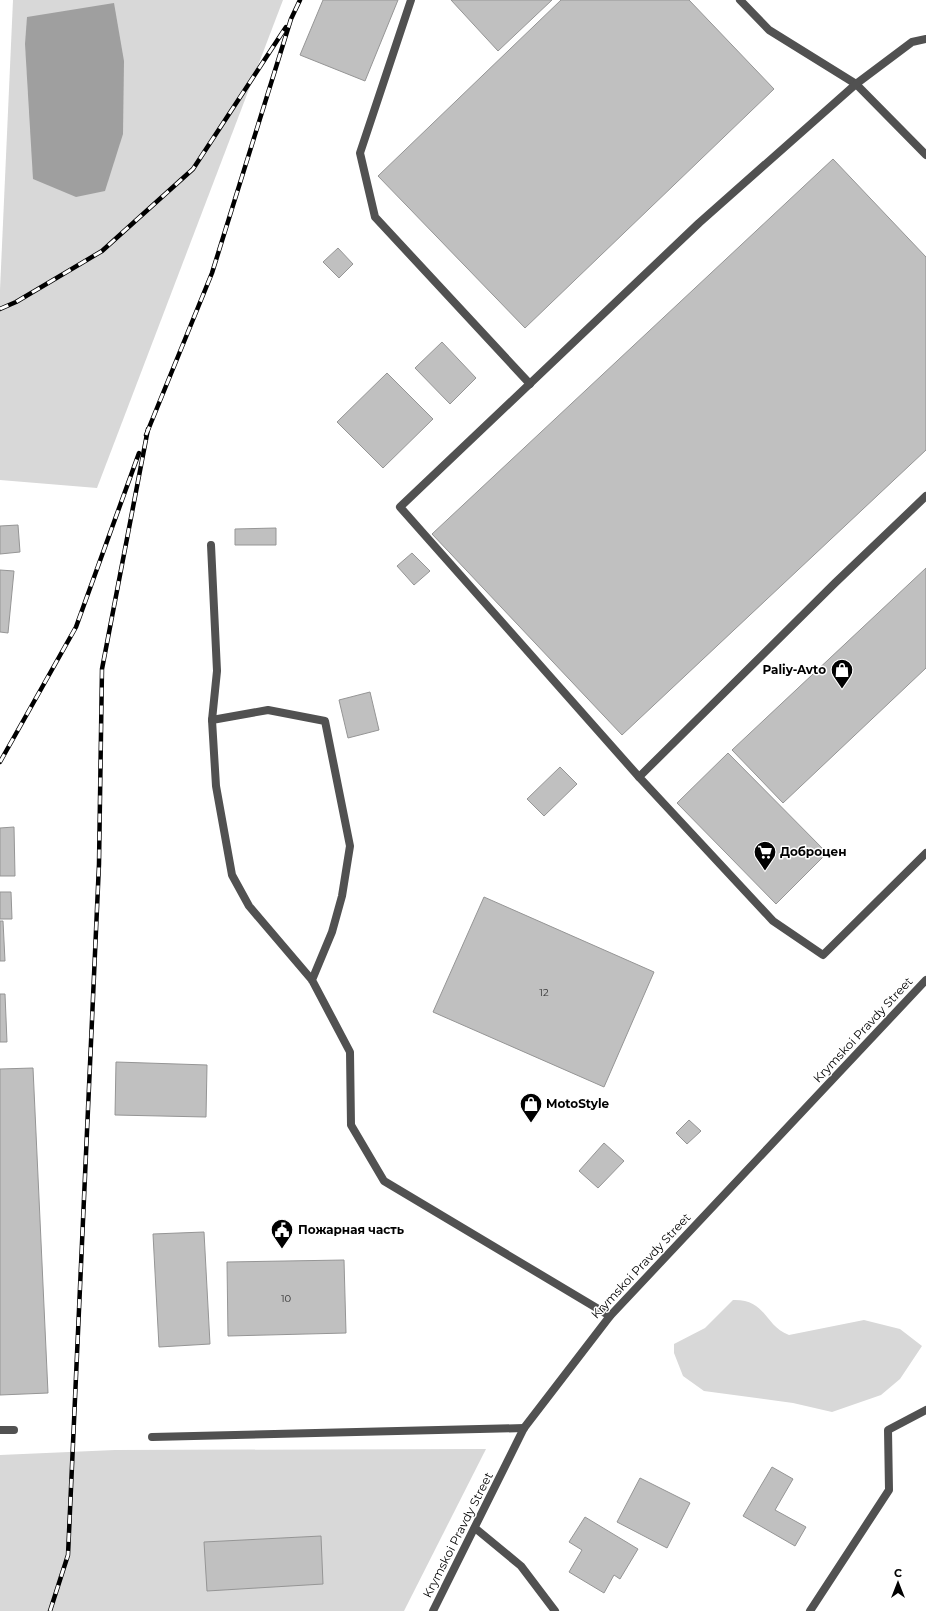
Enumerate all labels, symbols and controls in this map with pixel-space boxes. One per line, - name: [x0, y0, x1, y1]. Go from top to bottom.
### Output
- shop icon: Paliy-Avto: [829, 657, 855, 690]
- place label: Paliy-Avto: [762, 662, 826, 677]
- supermarket icon: Доброцен: [752, 839, 778, 872]
- place label: Доброцен: [780, 844, 847, 859]
- street label: Krymskoi Pravdy Street: [810, 974, 916, 1086]
- house number: 12: [539, 986, 549, 999]
- shop icon: MotoStyle: [518, 1091, 544, 1124]
- place label: MotoStyle: [546, 1096, 610, 1111]
- street label: Krymskoi Pravdy Street: [588, 1210, 694, 1322]
- public building icon: Пожарная часть: [269, 1217, 295, 1250]
- place label: Пожарная часть: [298, 1222, 404, 1237]
- house number: 10: [281, 1292, 291, 1305]
- street label: Krymskoi Pravdy Street: [419, 1469, 496, 1600]
- north arrow: [878, 1563, 918, 1603]
- text: С: [894, 1566, 902, 1580]

